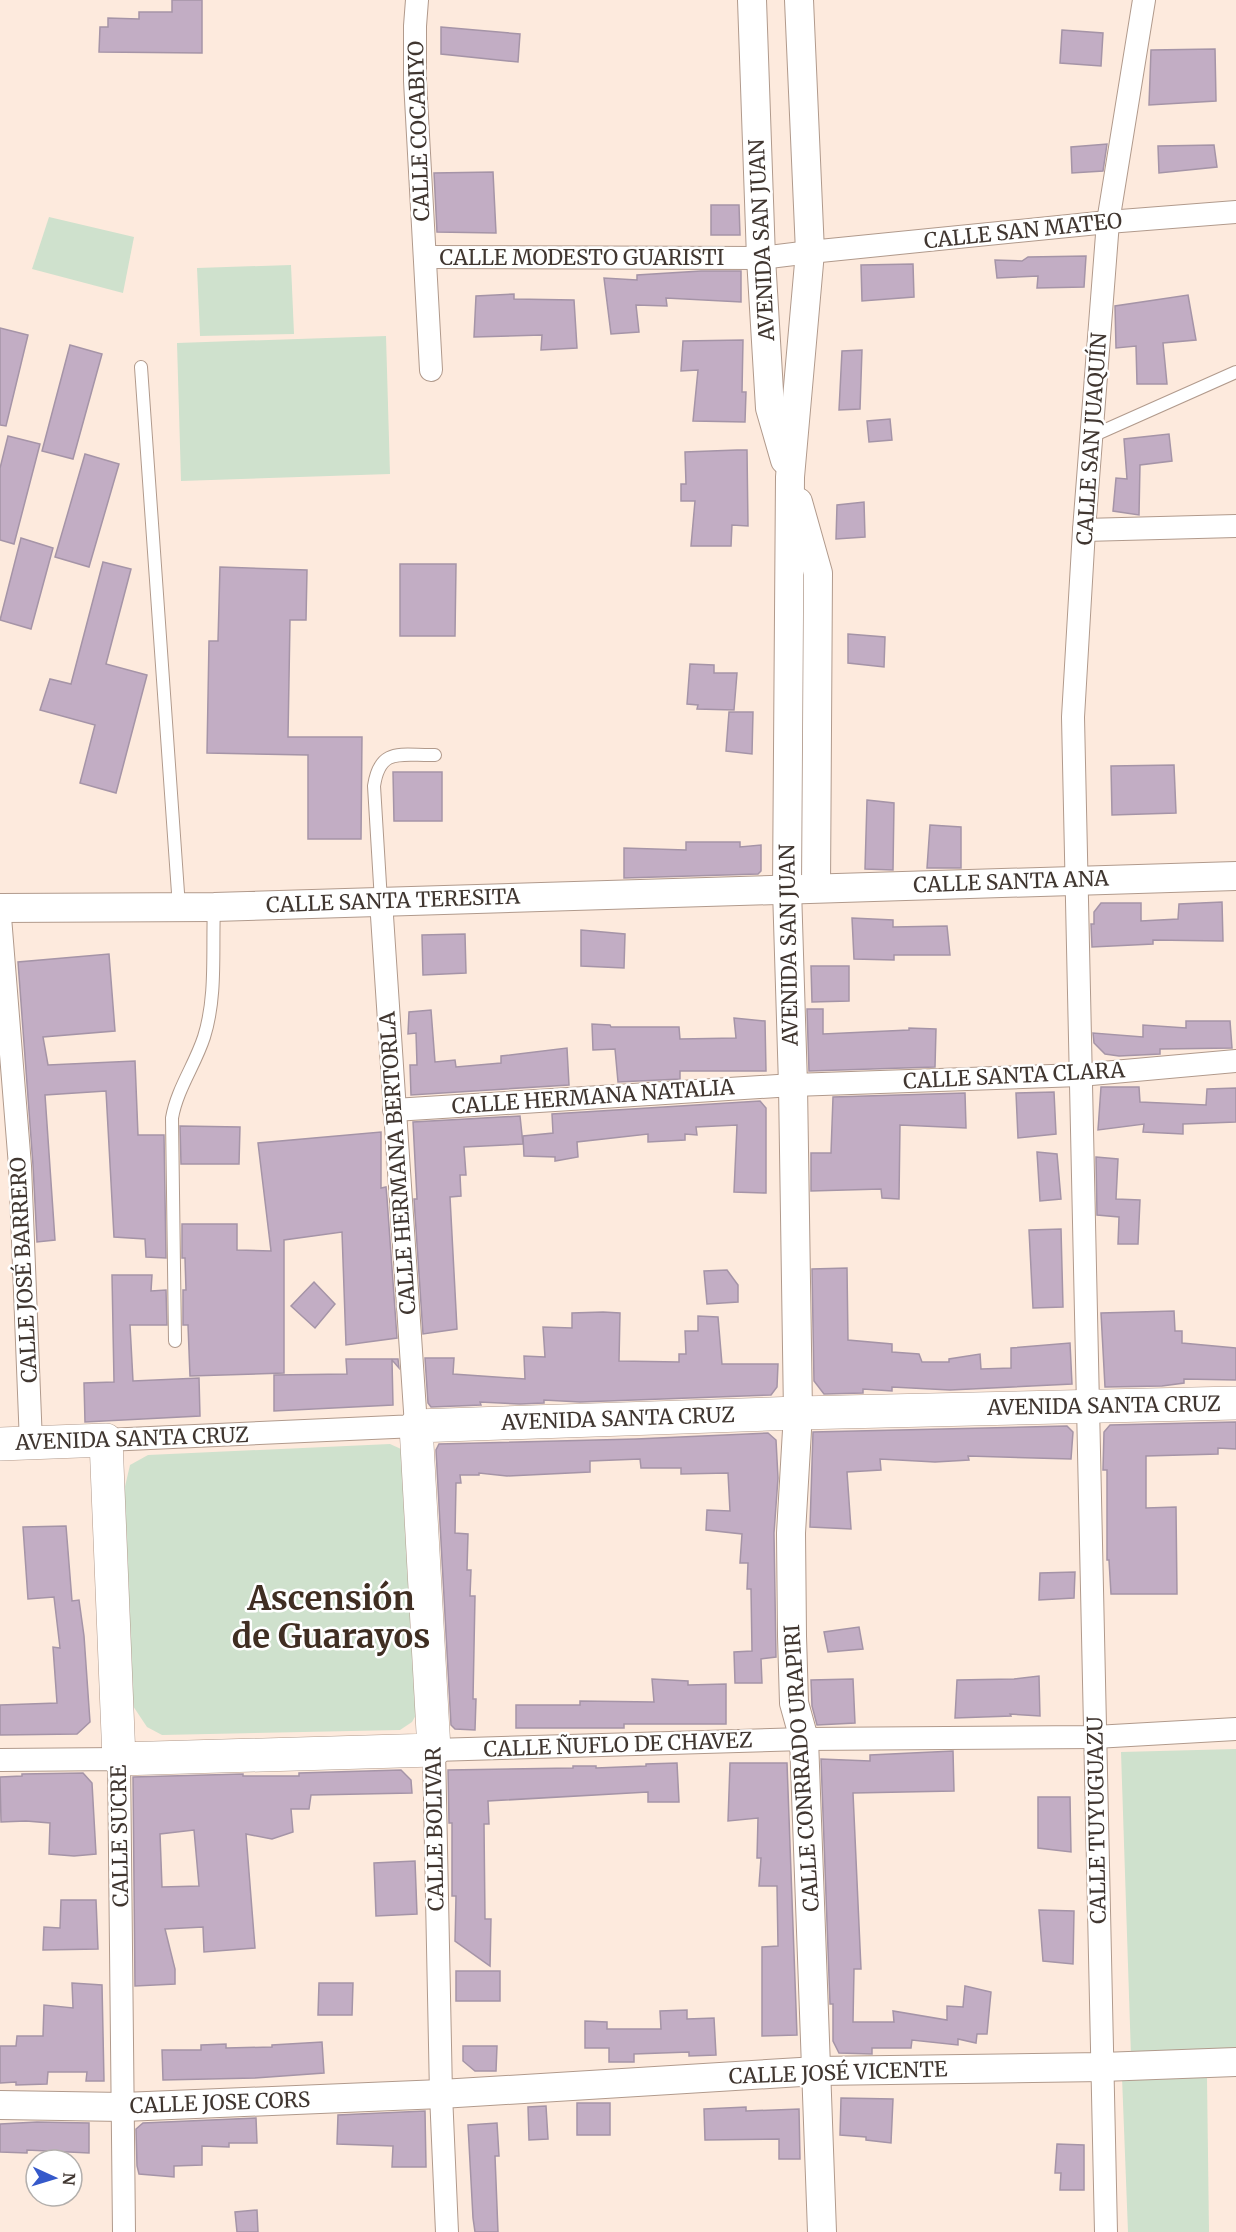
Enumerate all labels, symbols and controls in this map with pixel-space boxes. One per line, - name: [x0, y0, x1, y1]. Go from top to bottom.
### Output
- street label: CALLE COCABIYO: [402, 40, 435, 222]
- street label: AVENIDA SAN JUAN: [743, 139, 780, 342]
- street label: CALLE SAN MATEO: [922, 207, 1123, 254]
- street label: CALLE MODESTO GUARISTI: [440, 244, 724, 271]
- street label: CALLE SAN JUAQUÍN: [1070, 332, 1112, 546]
- street label: AVENIDA SAN JUAN: [773, 844, 804, 1047]
- street label: CALLE SANTA ANA: [913, 865, 1109, 898]
- street label: CALLE SANTA TERESITA: [266, 883, 521, 918]
- street label: CALLE HERMANA BERTORLA: [373, 1010, 422, 1315]
- street label: CALLE SANTA CLARA: [902, 1056, 1126, 1095]
- street label: CALLE HERMANA NATALIA: [451, 1073, 735, 1120]
- street label: CALLE JOSÉ BARRERO: [3, 1156, 43, 1384]
- street label: AVENIDA SANTA CRUZ: [986, 1390, 1221, 1421]
- street label: AVENIDA SANTA CRUZ: [500, 1401, 735, 1436]
- street label: AVENIDA SANTA CRUZ: [14, 1421, 249, 1456]
- district label: Ascensión de Guarayos: [232, 1578, 430, 1657]
- street label: CALLE CONRRADO URAPIRI: [778, 1624, 825, 1912]
- street label: CALLE TUYUGUAZU: [1081, 1716, 1112, 1924]
- street label: CALLE ÑUFLO DE CHAVEZ: [483, 1726, 753, 1763]
- street label: CALLE BOLIVAR: [420, 1746, 449, 1911]
- street label: CALLE SUCRE: [105, 1764, 134, 1907]
- street label: CALLE JOSÉ VICENTE: [728, 2054, 948, 2090]
- street label: CALLE JOSE CORS: [129, 2086, 311, 2119]
- north arrow: [24, 2148, 84, 2208]
- text: N: [59, 2172, 79, 2186]

